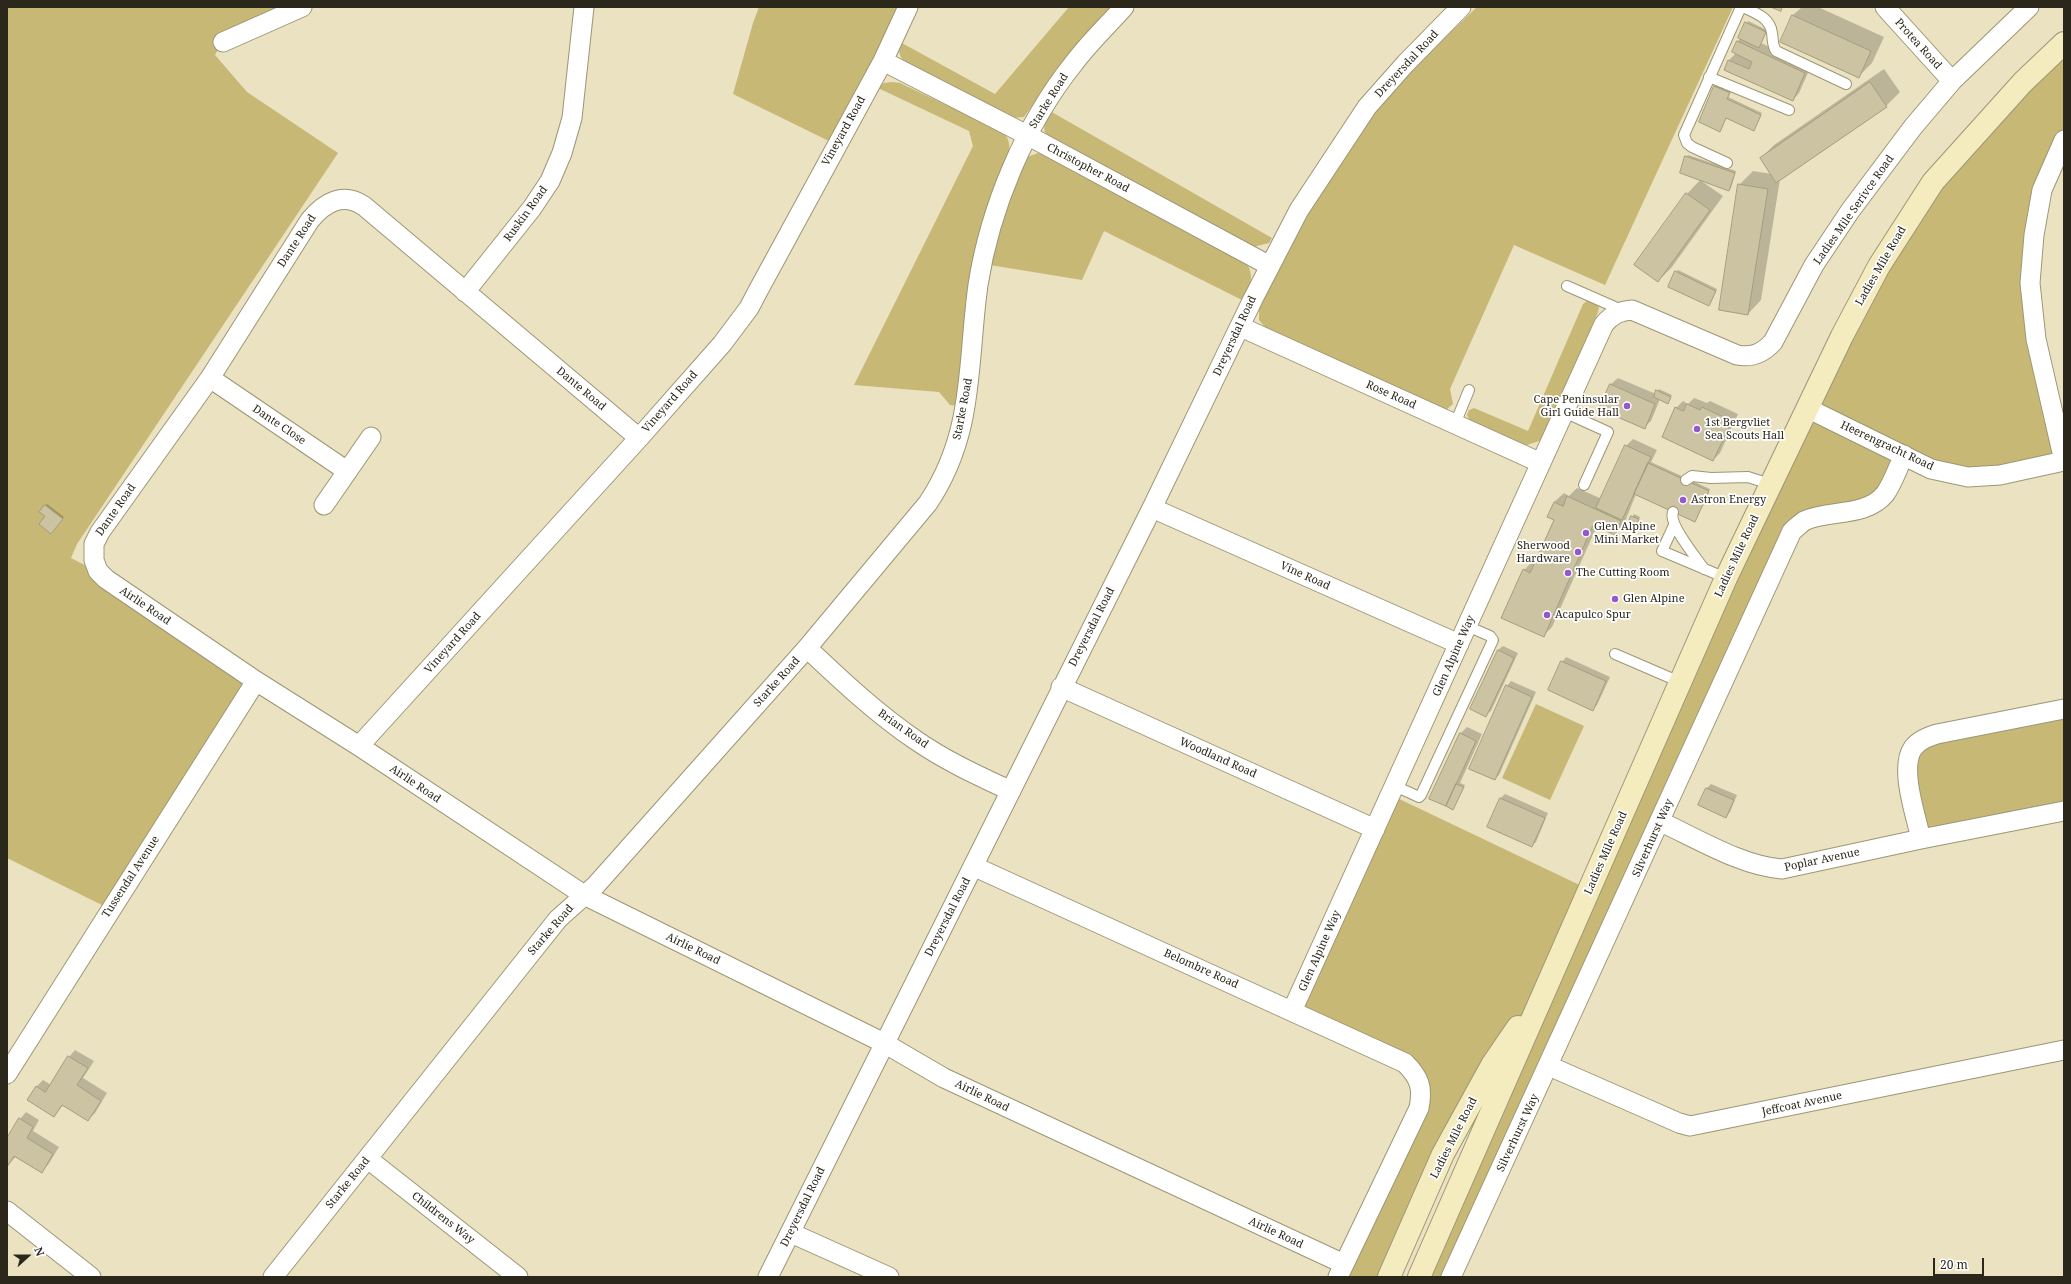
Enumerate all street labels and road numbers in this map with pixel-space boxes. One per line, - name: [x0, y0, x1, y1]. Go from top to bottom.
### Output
- street label: Protea Road: [1892, 16, 1944, 72]
- street label: Dreyersdal Road: [1372, 28, 1442, 100]
- street label: Starke Road: [1027, 71, 1071, 131]
- street label: Vineyard Road: [819, 94, 869, 168]
- street label: Christopher Road: [1044, 141, 1132, 195]
- street label: Ladies Mile Serivce Road: [1811, 153, 1897, 267]
- street label: Ruskin Road: [501, 184, 551, 244]
- street label: Dante Road: [275, 212, 319, 270]
- street label: Ladies Mile Road: [1853, 224, 1909, 308]
- street label: Dreyersdal Road: [1211, 294, 1259, 378]
- street label: Dante Road: [554, 365, 608, 413]
- street label: Vineyard Road: [640, 368, 700, 436]
- street label: Starke Road: [951, 377, 975, 441]
- street label: Rose Road: [1364, 378, 1418, 412]
- street label: Dante Close: [250, 402, 308, 448]
- street label: Heerengracht Road: [1838, 419, 1936, 473]
- street label: Dante Road: [93, 481, 139, 539]
- street label: Ladies Mile Road: [1712, 513, 1762, 599]
- street label: Vine Road: [1278, 559, 1332, 593]
- street label: Airlie Road: [117, 584, 173, 628]
- street label: Dreyersdal Road: [1066, 585, 1118, 669]
- street label: Vineyard Road: [422, 610, 484, 676]
- street label: Glen Alpine Way: [1430, 613, 1478, 699]
- street label: Starke Road: [751, 654, 803, 710]
- street label: Brian Road: [875, 707, 931, 751]
- street label: Woodland Road: [1177, 735, 1259, 781]
- street label: Airlie Road: [387, 762, 443, 806]
- street label: Silverhurst Way: [1630, 797, 1676, 879]
- street label: Ladies Mile Road: [1582, 809, 1630, 897]
- street label: Tussendal Avenue: [100, 834, 162, 920]
- street label: Poplar Avenue: [1783, 846, 1861, 874]
- street label: Dreyersdal Road: [922, 875, 974, 959]
- street label: Starke Road: [525, 902, 577, 958]
- street label: Glen Alpine Way: [1296, 908, 1344, 994]
- street label: Airlie Road: [664, 930, 722, 968]
- street label: Belombre Road: [1162, 947, 1240, 991]
- street label: Airlie Road: [953, 1077, 1011, 1115]
- street label: Jeffcoat Avenue: [1761, 1089, 1843, 1119]
- street label: Silverhurst Way: [1494, 1092, 1542, 1174]
- street label: Ladies Mile Road: [1428, 1095, 1480, 1181]
- street label: Starke Road: [323, 1154, 373, 1212]
- street label: Dreyersdal Road: [778, 1165, 828, 1249]
- street label: Childrens Way: [409, 1189, 477, 1247]
- street label: Airlie Road: [1247, 1215, 1305, 1251]

